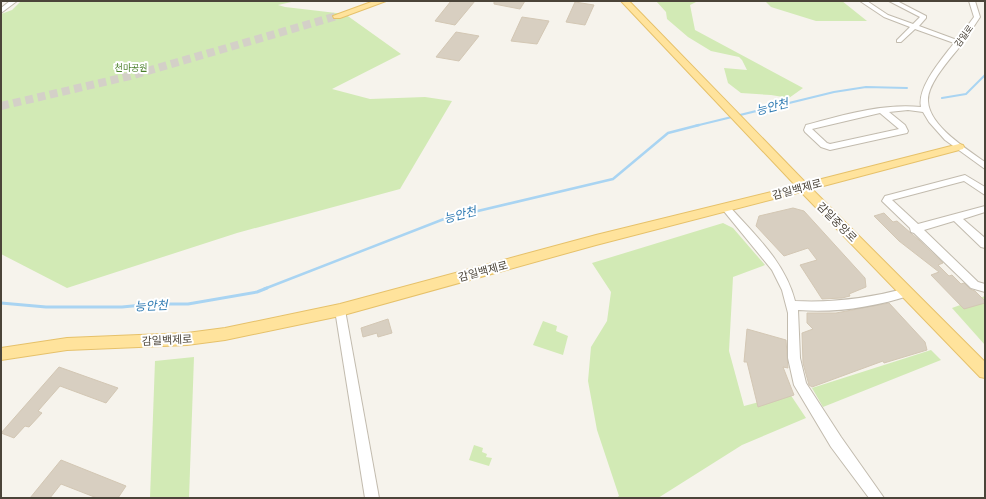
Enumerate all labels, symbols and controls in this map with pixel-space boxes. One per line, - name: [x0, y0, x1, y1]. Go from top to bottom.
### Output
- street label: 감일로: [953, 23, 975, 49]
- park label: 천마공원: [114, 62, 148, 73]
- water label: 능안천: [754, 96, 792, 118]
- street label: 감일백제로: [771, 177, 823, 202]
- street label: 감일중앙로: [814, 200, 859, 245]
- water label: 능안천: [442, 204, 480, 226]
- street label: 감일백제로: [457, 259, 509, 284]
- water label: 능안천: [134, 298, 170, 314]
- street label: 감일백제로: [141, 333, 193, 348]

